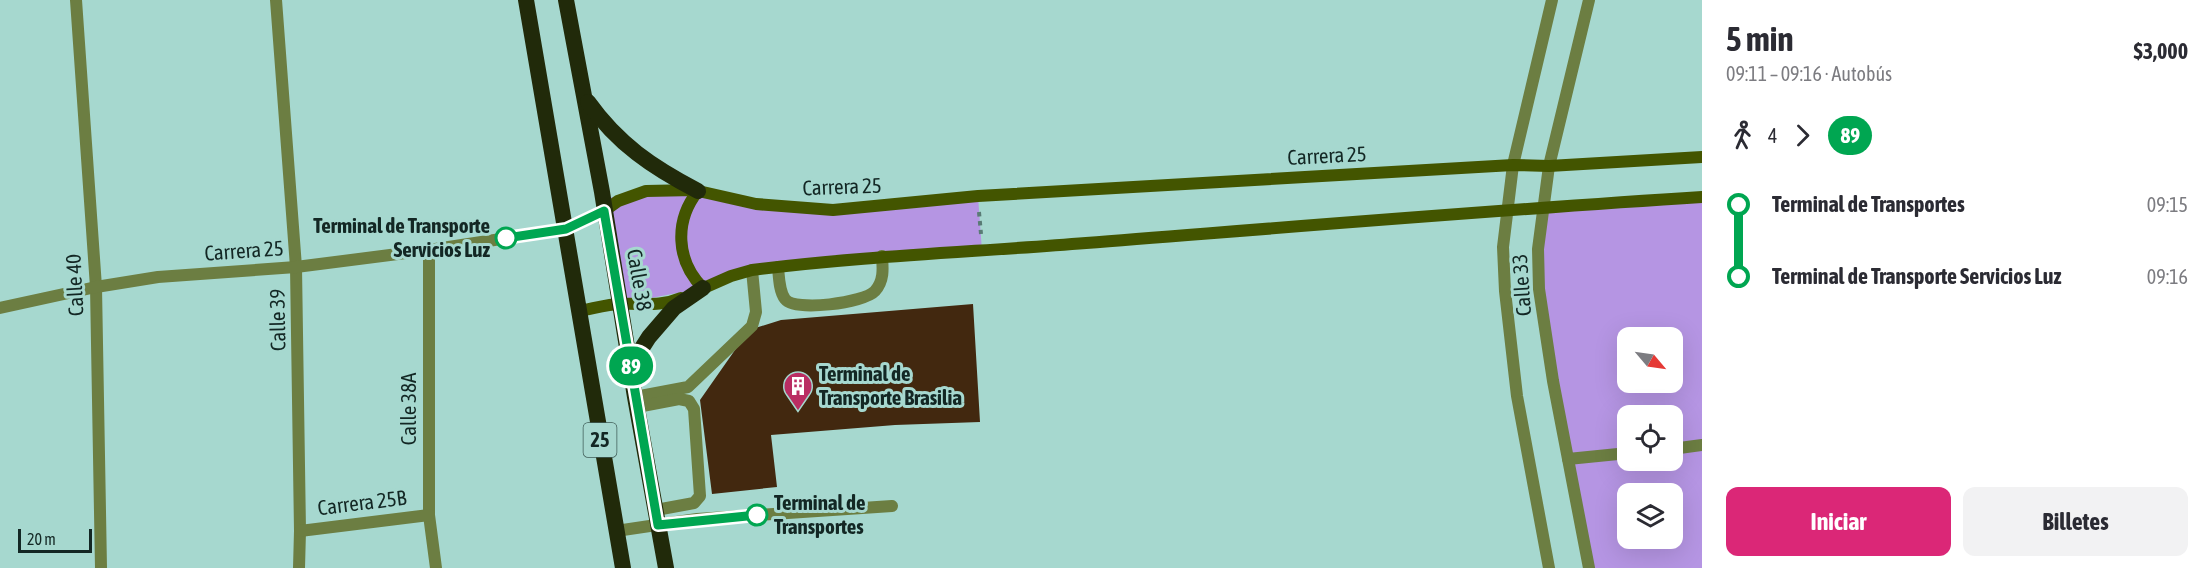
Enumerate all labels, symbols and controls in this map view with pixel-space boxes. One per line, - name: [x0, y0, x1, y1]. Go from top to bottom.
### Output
- text: 5 min: [1726, 20, 1793, 58]
- text: $3,000: [2133, 38, 2188, 64]
- text: 09:11 – 09:16 · Autobús: [1726, 62, 1892, 85]
- icon: walk: [1726, 119, 1759, 152]
- icon: forward: [1786, 119, 1819, 152]
- text: 89: [1840, 123, 1860, 147]
- text: 4: [1768, 124, 1777, 147]
- street label: Carrera 25: [1287, 141, 1367, 169]
- street label: Carrera 25: [802, 173, 882, 199]
- text: Terminal de Transportes: [1772, 191, 1965, 217]
- text: 09:15: [2147, 193, 2188, 216]
- place label: Terminal de Transporte Servicios Luz: [313, 213, 490, 261]
- marker: Terminal de Transporte Servicios Luz: [495, 227, 517, 249]
- street label: Carrera 25: [204, 235, 284, 265]
- street label: Calle 38: [623, 247, 657, 313]
- street label: Calle 40: [60, 253, 88, 317]
- street label: Calle 33: [1507, 253, 1535, 317]
- text: Terminal de Transporte Servicios Luz: [1772, 263, 2061, 289]
- text: 09:16: [2147, 265, 2188, 288]
- street label: Calle 39: [264, 289, 290, 351]
- north arrow: [1617, 327, 1683, 393]
- map controls: [1617, 327, 1683, 549]
- line badge: 89: [604, 346, 658, 386]
- text: 89: [621, 354, 641, 378]
- place label: Terminal de Transporte Brasilia: [819, 361, 962, 409]
- building icon: Terminal de Transporte Brasilia: [782, 370, 814, 412]
- street label: Calle 38A: [396, 372, 420, 445]
- button: locate: [1617, 405, 1683, 471]
- road number: 25: [584, 423, 616, 457]
- button: layers: [1617, 483, 1683, 549]
- street label: Carrera 25B: [316, 485, 408, 519]
- button: Iniciar: [1726, 487, 1951, 556]
- button: Billetes: [1963, 487, 2188, 556]
- place label: Terminal de Transportes: [774, 490, 866, 538]
- marker: Terminal de Transportes: [746, 504, 768, 526]
- scale bar: [18, 526, 92, 554]
- text: 20 m: [27, 530, 56, 548]

